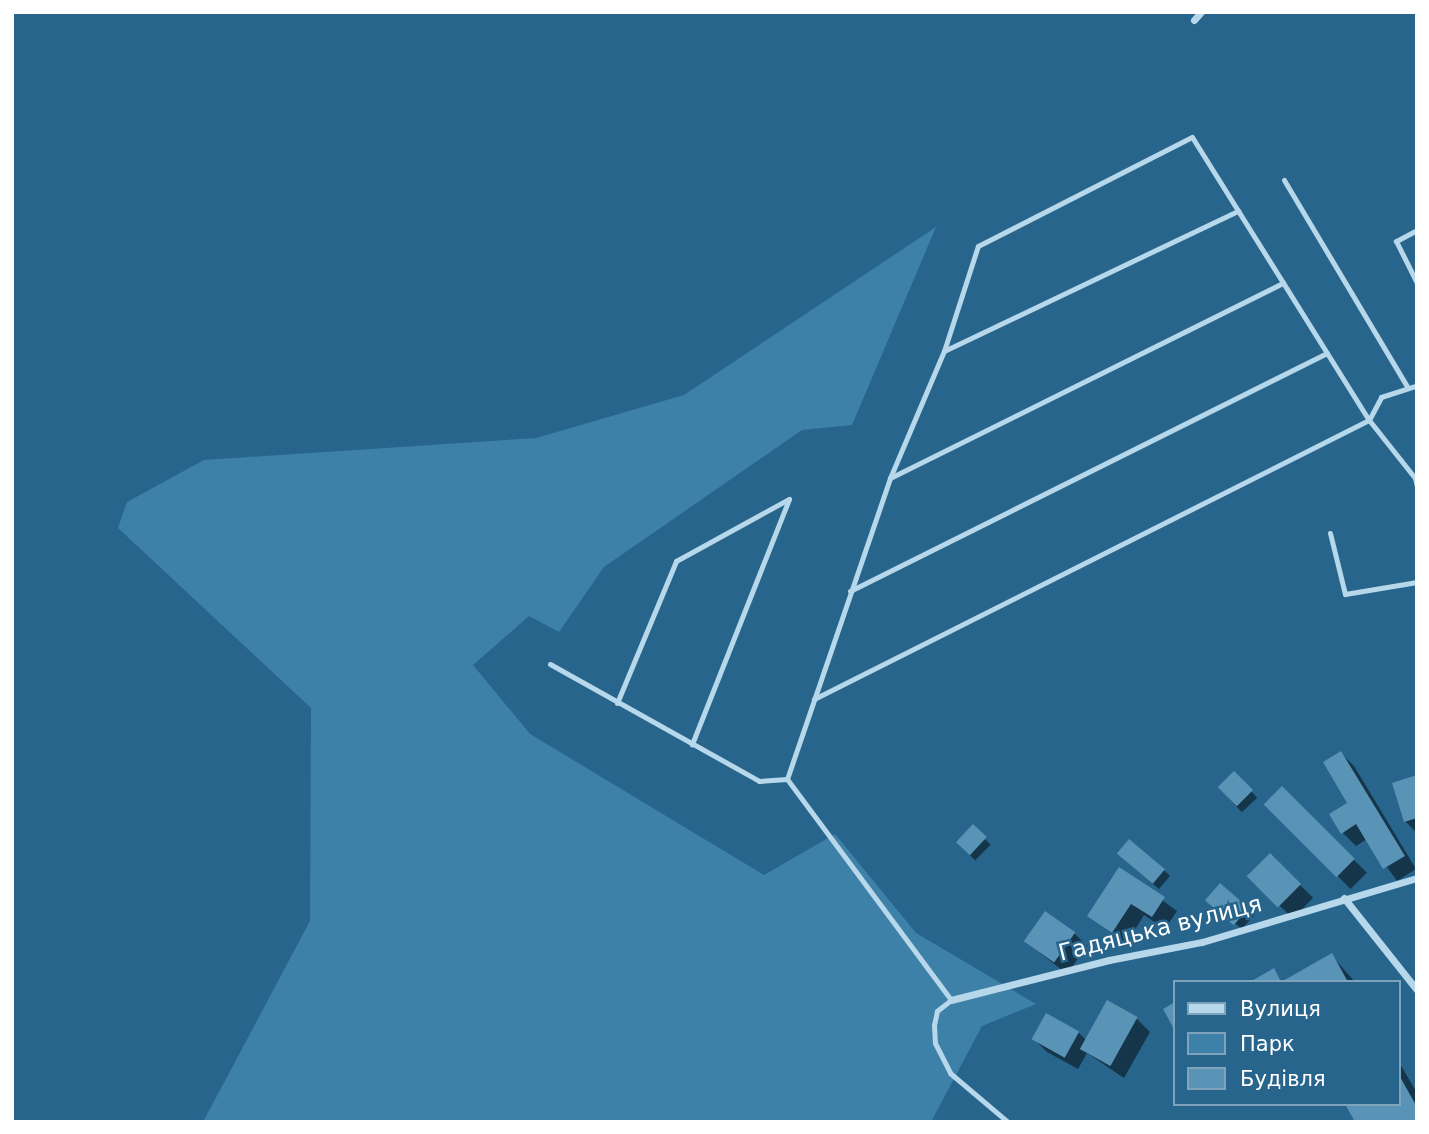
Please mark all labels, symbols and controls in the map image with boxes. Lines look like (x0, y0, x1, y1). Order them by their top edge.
street label: Гадяцька вулиця (1055, 889, 1265, 967)
legend (1174, 980, 1401, 1106)
text: Вулиця (1240, 997, 1321, 1021)
text: Парк (1240, 1032, 1295, 1056)
text: Будівля (1240, 1067, 1326, 1091)

